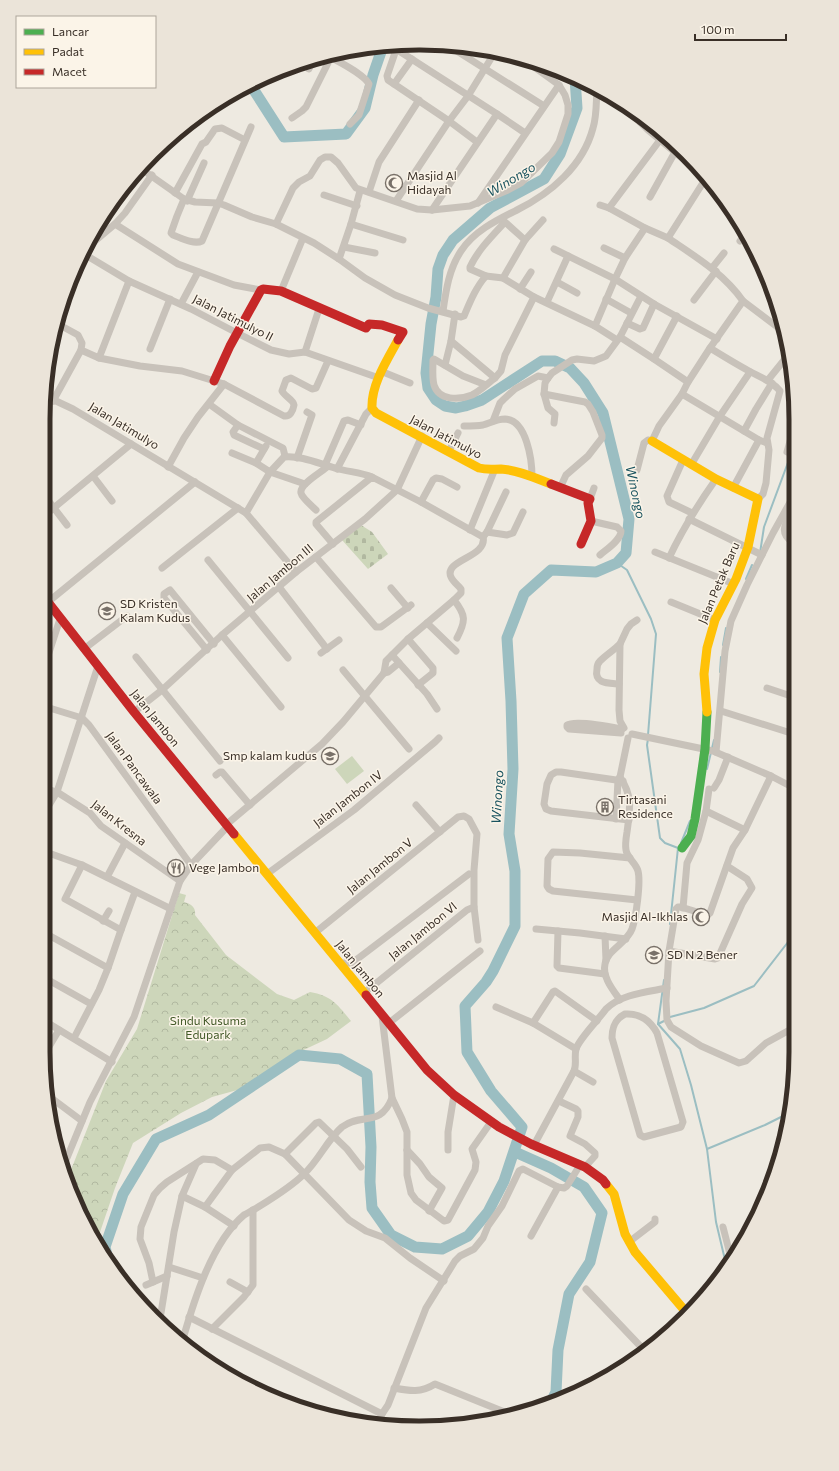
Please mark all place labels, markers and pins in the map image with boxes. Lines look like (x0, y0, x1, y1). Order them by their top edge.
place label: Masjid Al Hidayah (407, 168, 457, 196)
mosque icon: Masjid Al Hidayah (384, 173, 404, 193)
place label: SD Kristen Kalam Kudus (120, 596, 190, 624)
school or university icon: SD Kristen Kalam Kudus (97, 601, 117, 621)
school or university icon: Smp kalam kudus (320, 746, 340, 766)
place label: Smp kalam kudus (223, 748, 317, 762)
place label: Tirtasani Residence (618, 792, 673, 820)
building icon: Tirtasani Residence (595, 797, 615, 817)
restaurant icon: Vege Jambon (166, 858, 186, 878)
place label: Vege Jambon (189, 860, 259, 875)
mosque icon: Masjid Al-Ikhlas (691, 907, 711, 927)
place label: Masjid Al-Ikhlas (602, 909, 688, 923)
school or university icon: SD N 2 Bener (644, 945, 664, 965)
place label: SD N 2 Bener (667, 947, 738, 961)

